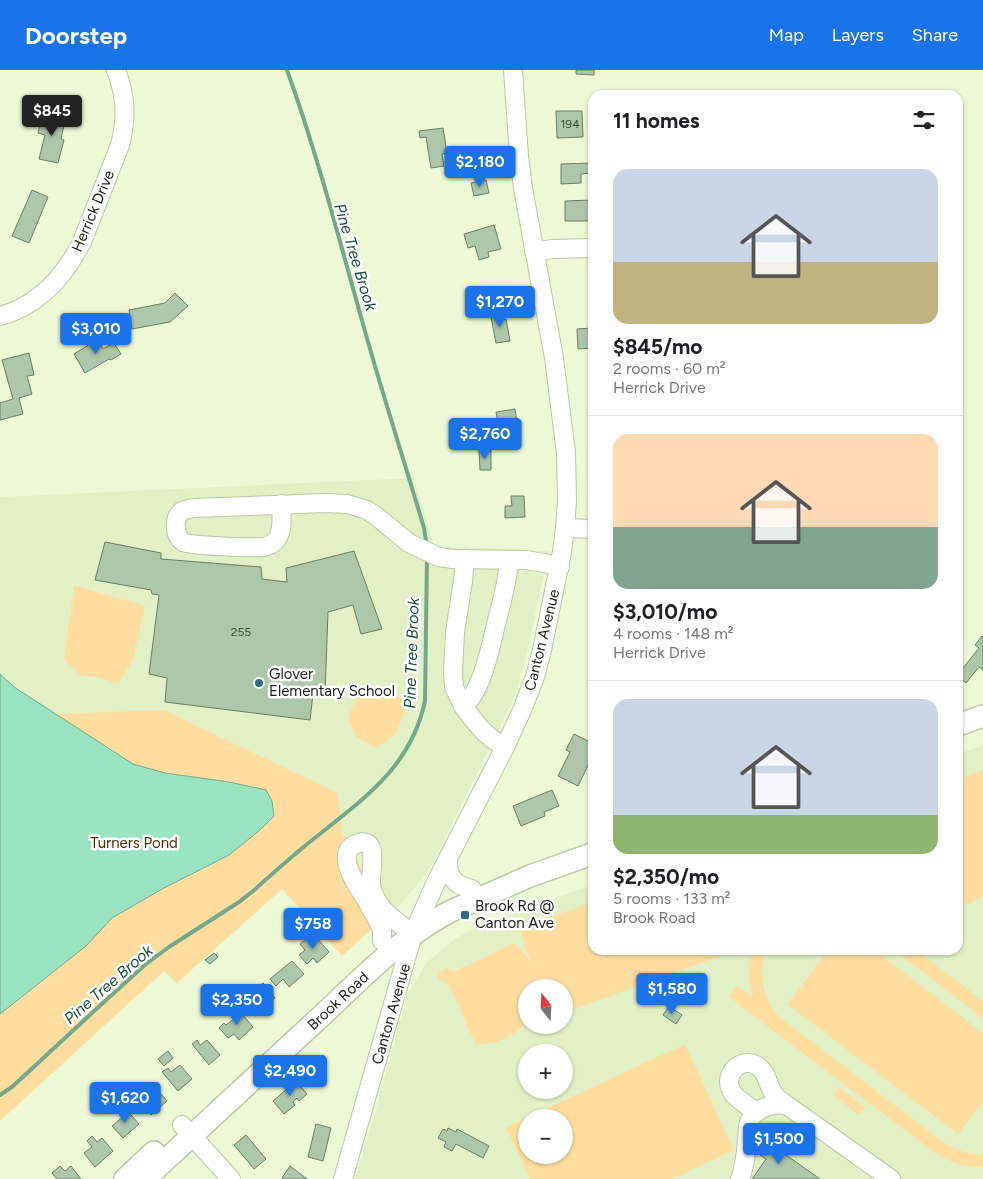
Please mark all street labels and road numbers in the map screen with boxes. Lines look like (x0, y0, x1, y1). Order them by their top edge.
street label: Herrick Drive (68, 168, 118, 254)
street label: Canton Avenue (521, 587, 563, 693)
street label: Canton Avenue (368, 962, 414, 1066)
street label: Brook Road (304, 968, 372, 1034)

